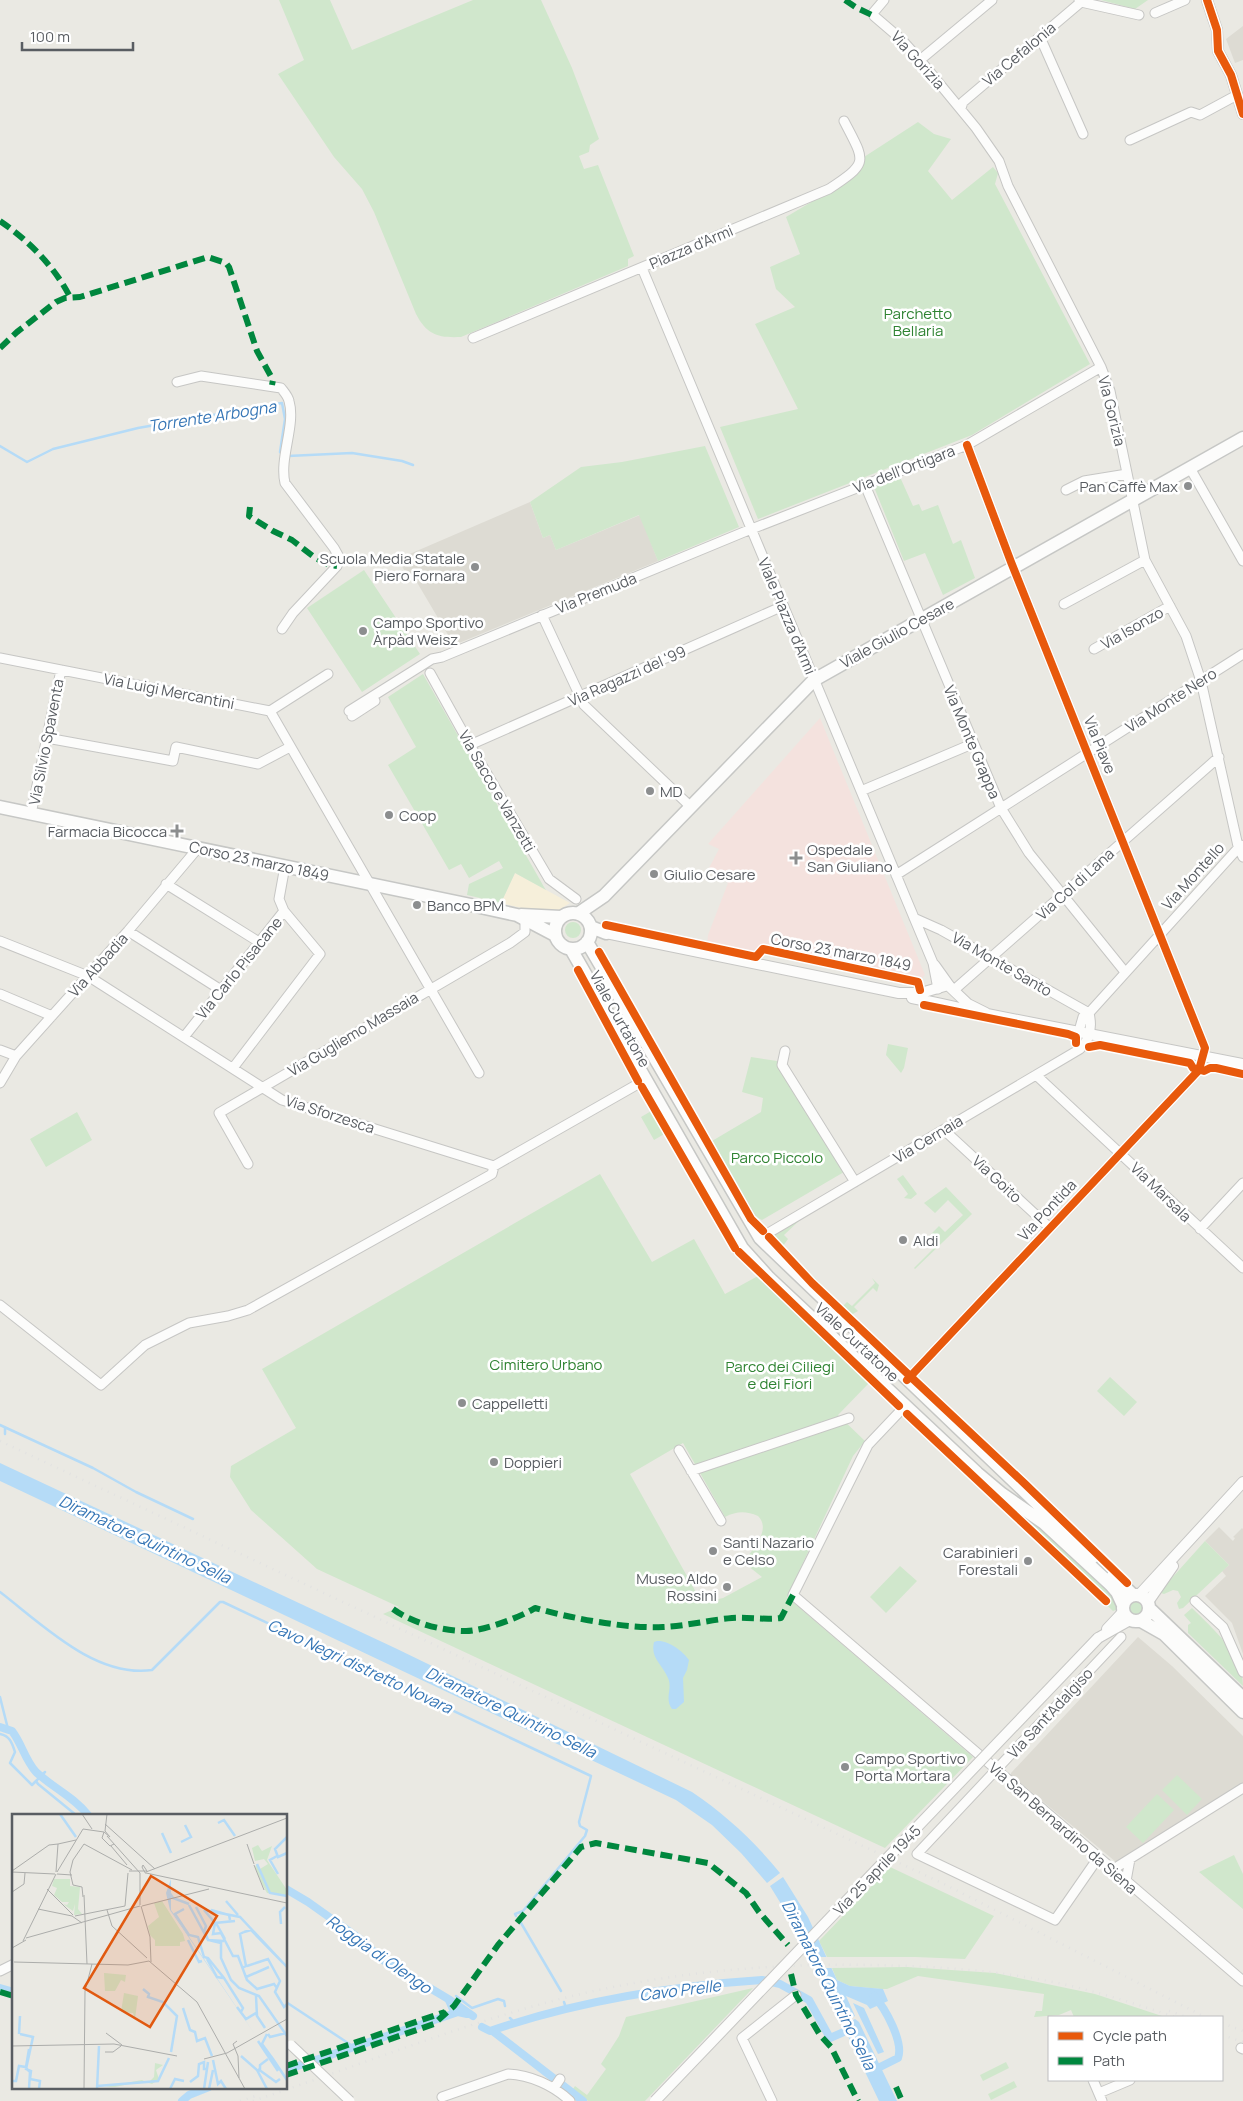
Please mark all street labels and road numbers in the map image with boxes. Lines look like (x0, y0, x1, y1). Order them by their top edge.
street label: Via Cefalonia (978, 17, 1060, 91)
street label: Via Gorizia (886, 26, 950, 94)
street label: Piazza d'Armi (646, 220, 736, 274)
street label: Via Gorizia (1093, 374, 1131, 448)
street label: Via dell'Ortigara (850, 440, 958, 498)
street label: Viale Piazza d'Armi (753, 554, 821, 678)
street label: Via Premuda (553, 567, 639, 619)
street label: Viale Giulio Cesare (836, 593, 958, 673)
street label: Via Isonzo (1097, 602, 1167, 654)
street label: Via Ragazzi del '99 (565, 641, 689, 711)
street label: Via Monte Nero (1121, 663, 1221, 737)
street label: Via Luigi Mercantini (102, 668, 236, 714)
street label: Via Silvio Spaventa (23, 677, 69, 807)
street label: Via Monte Grappa (939, 682, 1005, 802)
street label: Via Piave (1079, 713, 1121, 777)
street label: Via Sacco e Vanzetti (454, 726, 540, 856)
street label: Corso 23 marzo 1849 (187, 836, 331, 886)
street label: Via Montello (1157, 838, 1229, 914)
street label: Via Col di Lana (1031, 843, 1119, 925)
street label: Via Carlo Pisacane (191, 912, 287, 1024)
street label: Via Monte Santo (948, 927, 1056, 1001)
street label: Via Abbadia (63, 928, 133, 1002)
street label: Corso 23 marzo 1849 (769, 928, 913, 976)
street label: Viale Curtatone (585, 967, 655, 1071)
street label: Via Gugliemo Massaia (284, 987, 422, 1081)
street label: Via Sforzesca (283, 1090, 377, 1138)
street label: Via Cernaia (889, 1110, 967, 1168)
street label: Via Goito (967, 1150, 1027, 1208)
street label: Via Marsala (1126, 1157, 1196, 1227)
street label: Via Pontida (1013, 1175, 1081, 1245)
street label: Viale Curtatone (811, 1298, 904, 1386)
street label: Via Sant'Adalgiso (1002, 1663, 1098, 1763)
street label: Via San Bernardino da Siena (984, 1757, 1142, 1899)
street label: Via 25 aprile 1945 (829, 1820, 925, 1920)

